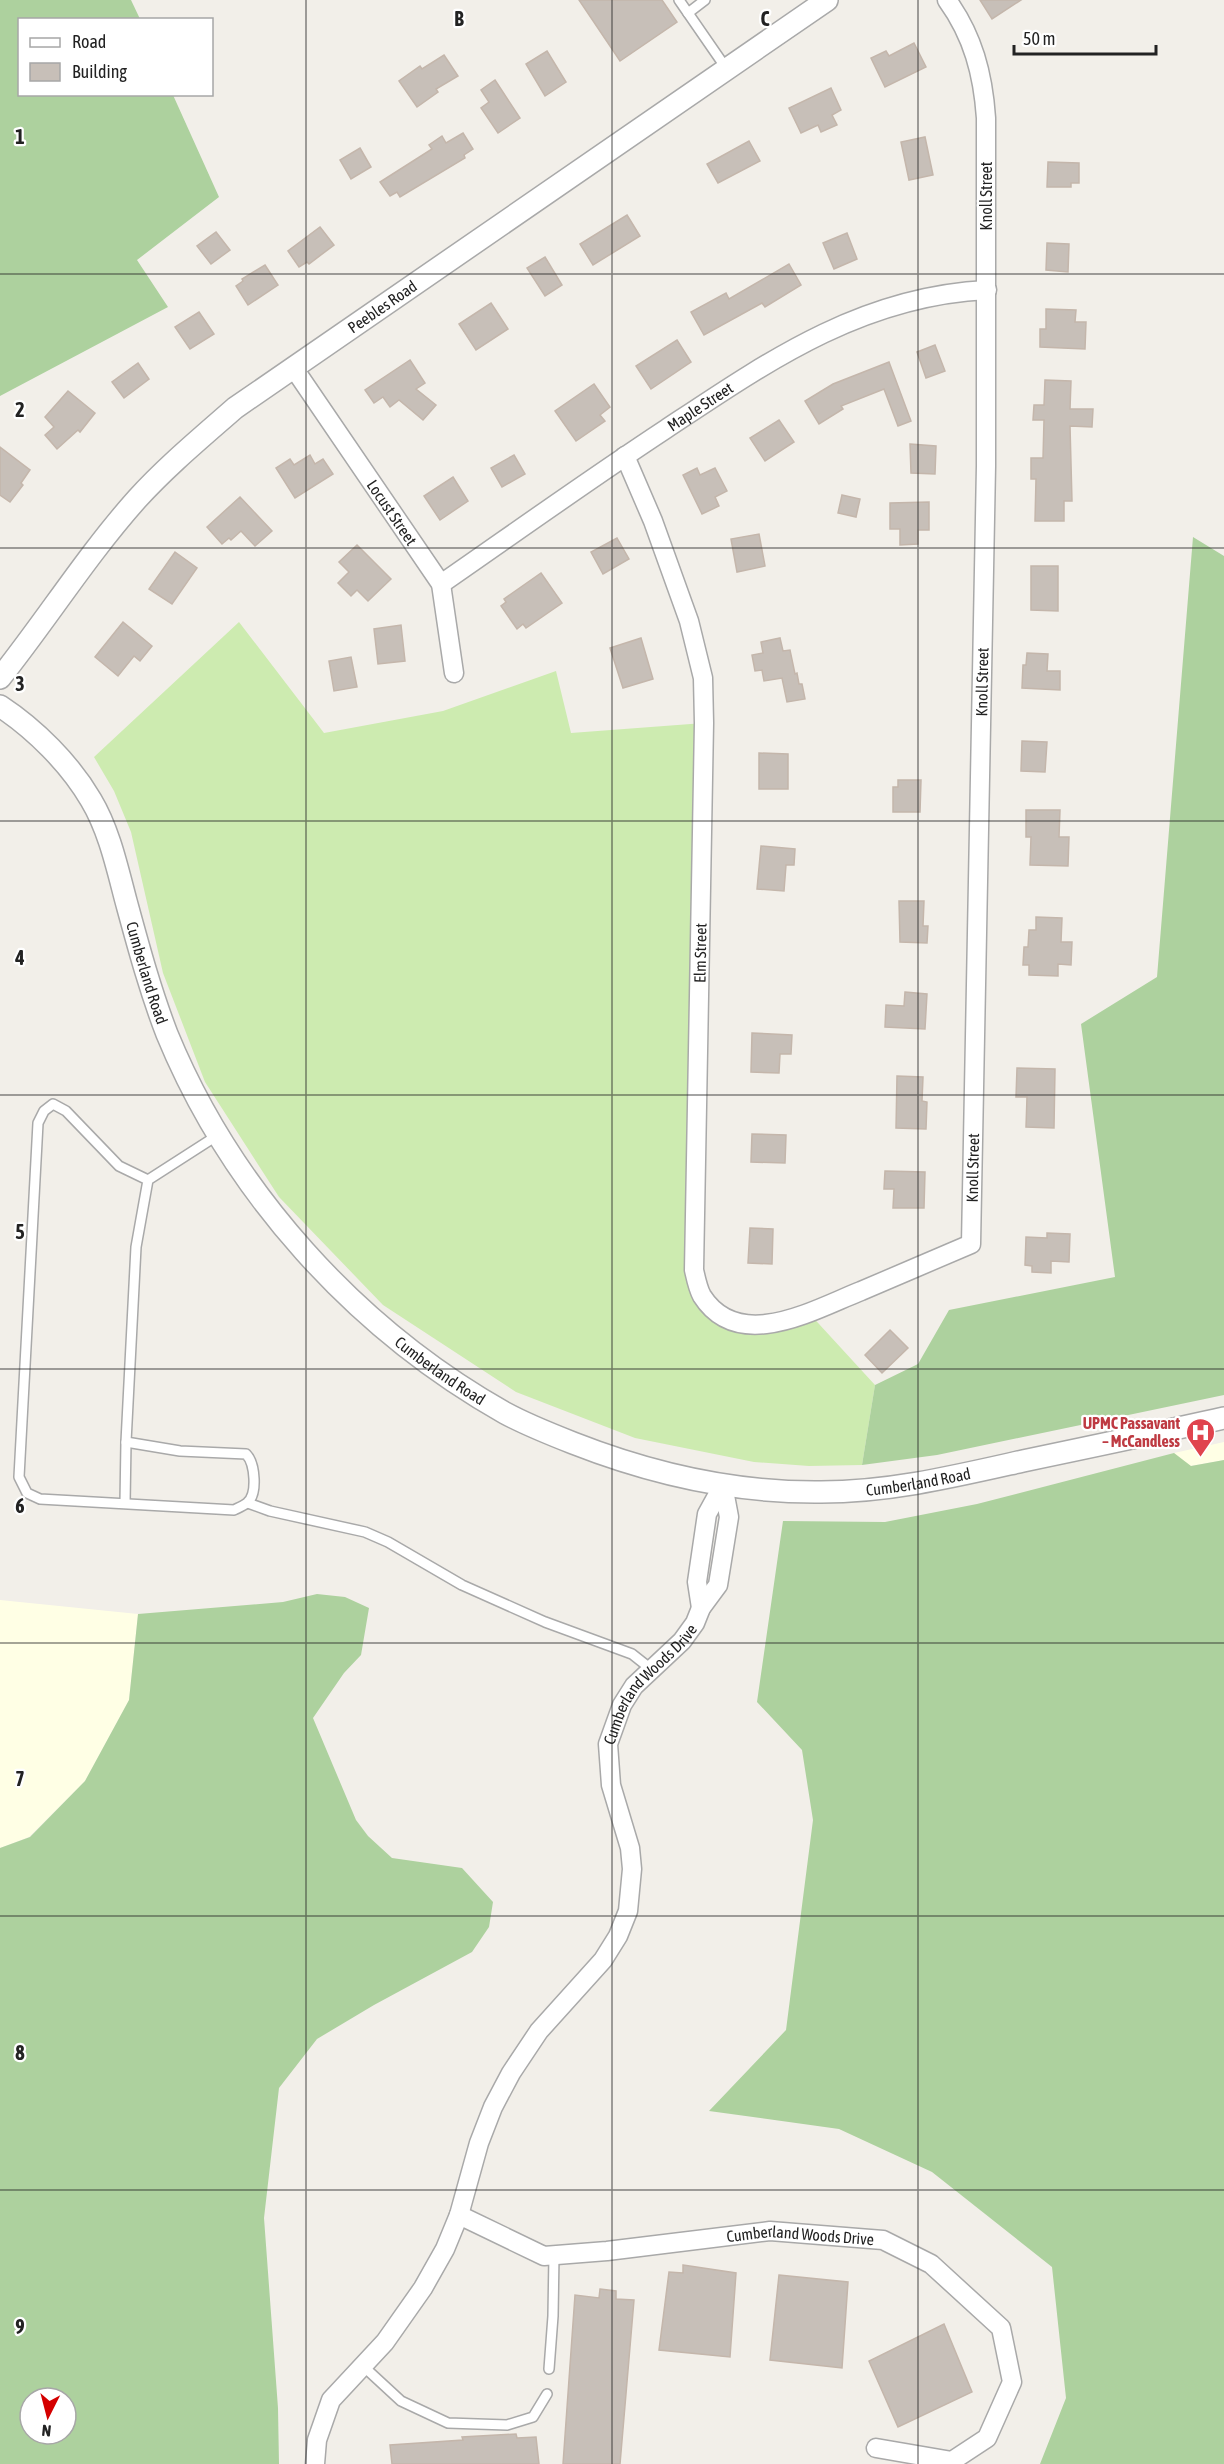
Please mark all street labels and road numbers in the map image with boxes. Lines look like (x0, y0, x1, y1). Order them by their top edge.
street label: Knoll Street (977, 161, 995, 230)
street label: Peebles Road (344, 277, 420, 337)
street label: Maple Street (664, 378, 736, 435)
street label: Locust Street (364, 476, 421, 549)
street label: Knoll Street (972, 647, 992, 717)
street label: Cumberland Road (123, 920, 171, 1026)
street label: Elm Street (690, 923, 710, 983)
street label: Knoll Street (963, 1133, 982, 1202)
street label: Cumberland Road (392, 1333, 489, 1408)
street label: Cumberland Road (865, 1464, 972, 1499)
street label: Cumberland Woods Drive (600, 1621, 700, 1747)
street label: Cumberland Woods Drive (725, 2222, 875, 2248)

